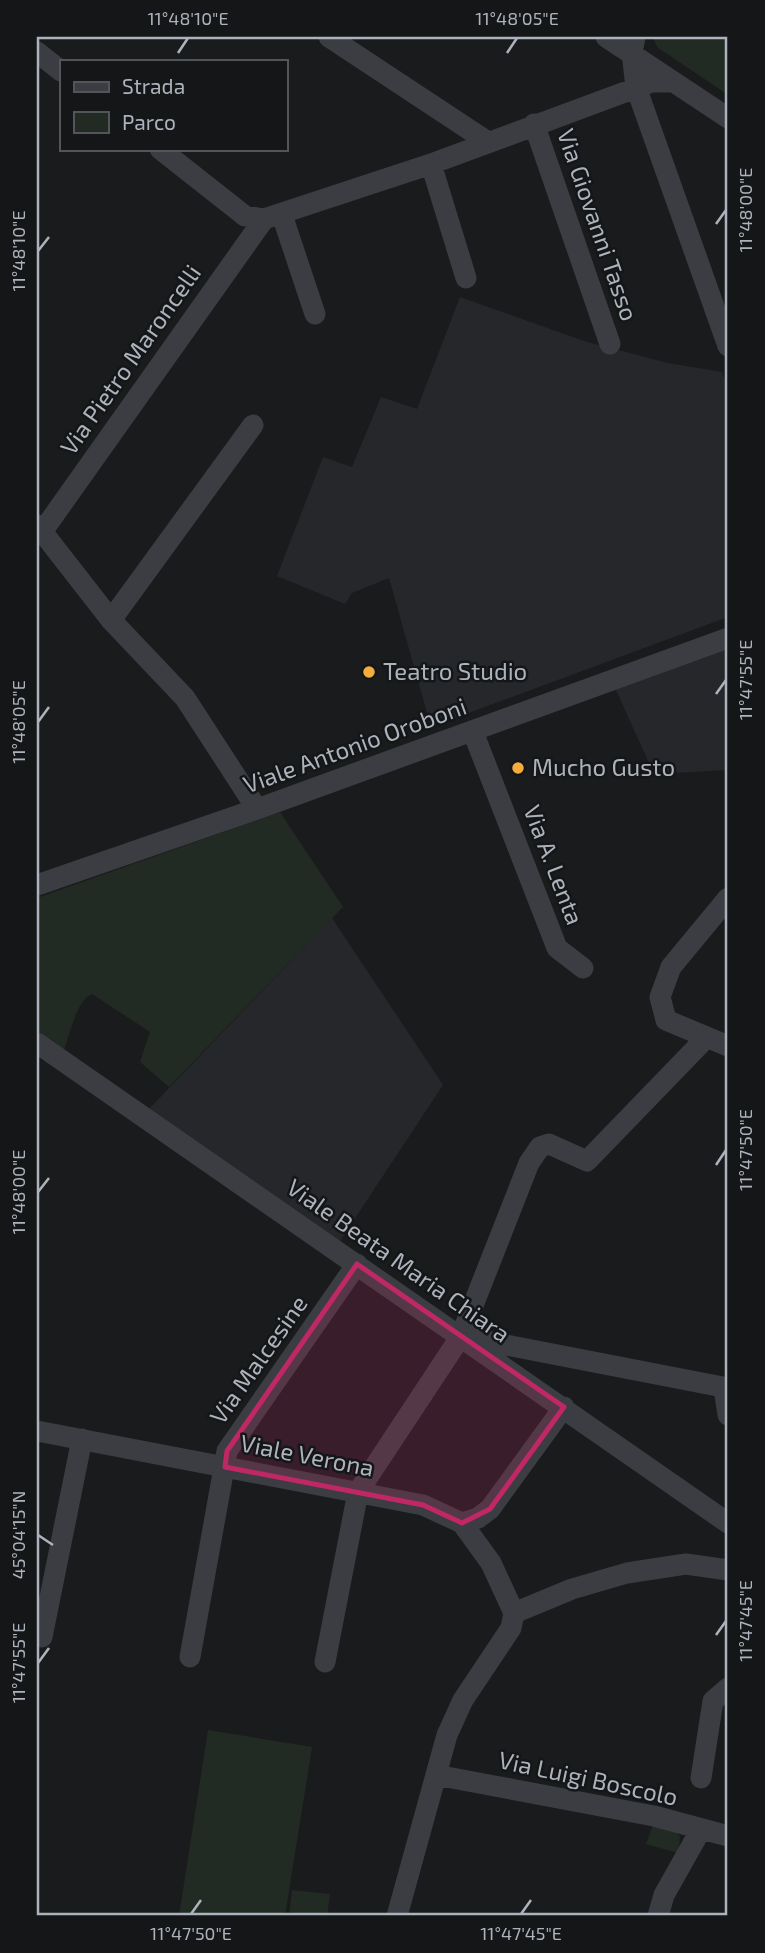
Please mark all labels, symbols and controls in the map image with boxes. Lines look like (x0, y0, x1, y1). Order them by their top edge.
text: 11°48'10"E (147, 7, 229, 29)
text: 11°48'05"E (475, 7, 559, 29)
legend (60, 60, 287, 150)
text: Strada (122, 73, 185, 98)
text: Parco (122, 109, 176, 134)
street label: Via Giovanni Tasso (552, 125, 645, 324)
text: 11°48'00"E (734, 168, 756, 252)
text: 11°48'10"E (7, 210, 29, 292)
street label: Via Pietro Maroncelli (53, 259, 206, 460)
text: 11°47'55"E (734, 640, 756, 720)
place label: Teatro Studio (383, 656, 527, 685)
marker: Teatro Studio (361, 664, 377, 680)
text: 11°48'05"E (7, 680, 29, 764)
street label: Viale Antonio Oroboni (239, 691, 470, 798)
place label: Mucho Gusto (532, 752, 675, 781)
marker: Mucho Gusto (510, 760, 526, 776)
street label: Via A. Lenta (518, 801, 590, 928)
text: 11°47'50"E (734, 1109, 756, 1191)
text: 11°48'00"E (7, 1150, 29, 1234)
street label: Viale Beata Maria Chiara (282, 1172, 516, 1348)
street label: Via Malcesine (203, 1289, 313, 1429)
street label: Viale Verona (238, 1427, 376, 1482)
text: 45°04'15"N (7, 1491, 29, 1579)
text: 11°47'45"E (734, 1580, 756, 1662)
text: 11°47'55"E (7, 1623, 29, 1703)
street label: Via Luigi Boscolo (496, 1744, 681, 1811)
text: 11°47'50"E (150, 1922, 232, 1944)
text: 11°47'45"E (480, 1922, 562, 1944)

